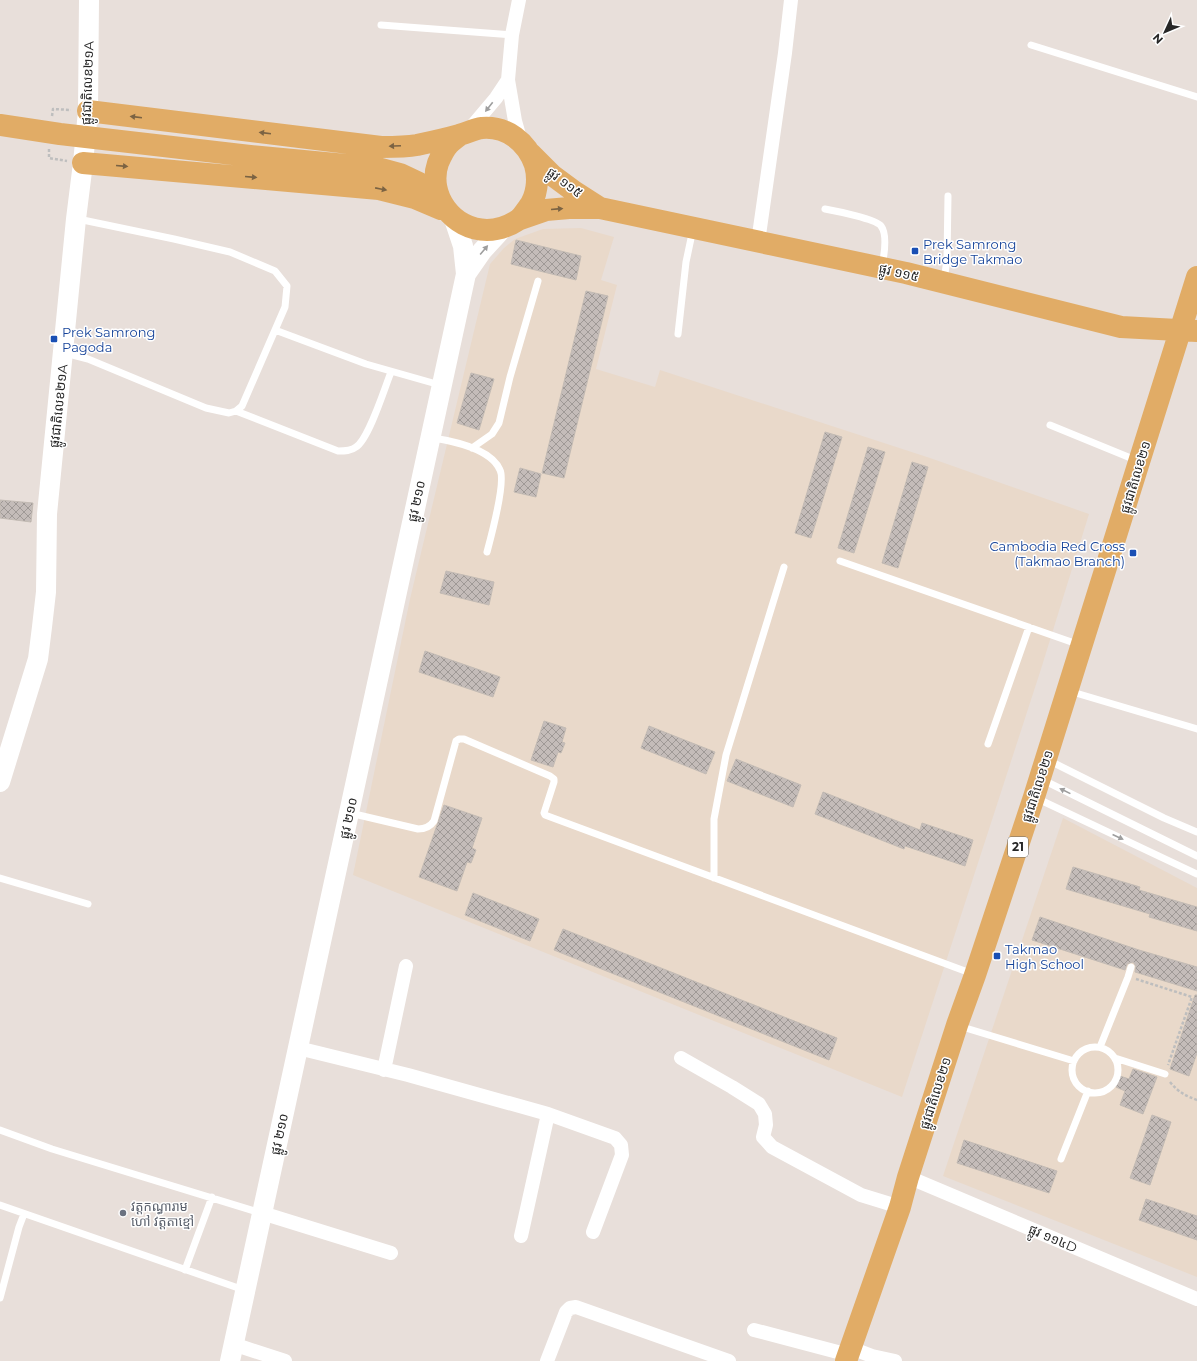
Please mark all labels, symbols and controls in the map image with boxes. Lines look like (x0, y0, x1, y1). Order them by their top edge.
north arrow (1145, 12, 1185, 52)
text: N (1150, 31, 1166, 47)
street label: ផ្លូវជាតិលេខ២១A (78, 40, 100, 125)
one-way arrow (485, 101, 494, 112)
one-way arrow (130, 114, 143, 120)
one-way arrow (259, 130, 272, 136)
one-way arrow (389, 143, 401, 150)
one-way arrow (116, 163, 128, 170)
street label: ផ្លូវ ១១៥ (542, 163, 586, 204)
one-way arrow (245, 174, 257, 181)
one-way arrow (375, 187, 387, 193)
one-way arrow (551, 205, 563, 212)
place label: Prek Samrong Bridge Takmao (923, 236, 1022, 267)
one-way arrow (479, 244, 488, 255)
marker: Prek Samrong Bridge Takmao (910, 246, 920, 256)
street label: ផ្លូវ ១១៥ (877, 260, 921, 288)
place label: Prek Samrong Pagoda (62, 324, 155, 355)
marker: Prek Samrong Pagoda (49, 334, 59, 344)
street label: ផ្លូវជាតិលេខ២១A (46, 363, 74, 449)
street label: ផ្លូវជាតិលេខ២១ (1116, 439, 1157, 516)
street label: ផ្លូវ ២១០ (404, 479, 432, 524)
place label: Cambodia Red Cross (Takmao Branch) (989, 538, 1125, 569)
marker: Cambodia Red Cross (Takmao Branch) (1128, 548, 1138, 558)
street label: ផ្លូវជាតិលេខ២១ (1018, 748, 1060, 825)
one-way arrow (1059, 788, 1071, 794)
street label: ផ្លូវ ២១០ (336, 796, 364, 841)
one-way arrow (1112, 834, 1124, 840)
road number: 21 (1008, 837, 1028, 857)
place label: Takmao High School (1005, 941, 1084, 972)
marker: Takmao High School (992, 951, 1002, 961)
street label: ផ្លូវជាតិលេខ២១ (916, 1055, 958, 1132)
street label: ផ្លូវ ២១០ (267, 1112, 295, 1157)
place label: វត្តកណ្ធារាម ហៅ វត្តតាខ្មៅ (131, 1198, 194, 1230)
marker: វត្តកណ្ធារាម ហៅ វត្តតាខ្មៅ (118, 1208, 128, 1218)
street label: ផ្លូវ ១១៤D (1025, 1221, 1080, 1259)

